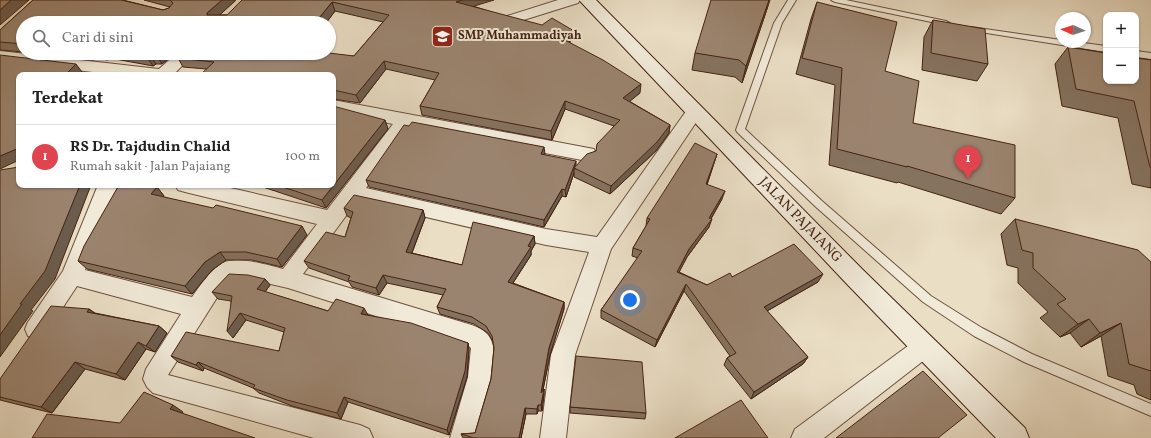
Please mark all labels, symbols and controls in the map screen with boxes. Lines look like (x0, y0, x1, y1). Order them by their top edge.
north arrow (1055, 12, 1091, 48)
map controls (1103, 12, 1139, 84)
button: + (1103, 12, 1139, 48)
search box (16, 16, 336, 60)
school or university icon: SMP Muhammadiyah (429, 23, 455, 49)
icon: search (30, 27, 52, 49)
text: Cari di sini (62, 28, 133, 49)
place label: SMP Muhammadiyah (458, 28, 582, 44)
button: − (1103, 48, 1139, 84)
text: Terdekat (32, 87, 103, 110)
text: RS Dr. Tajdudin Chalid (70, 137, 230, 158)
pin: 1 (955, 146, 981, 179)
text: 1 (42, 148, 48, 166)
text: 100 m (285, 148, 320, 166)
text: Rumah sakit · Jalan Pajaiang (70, 158, 230, 176)
street label: JALAN PAJAIANG (754, 173, 846, 267)
your location (620, 290, 640, 310)

